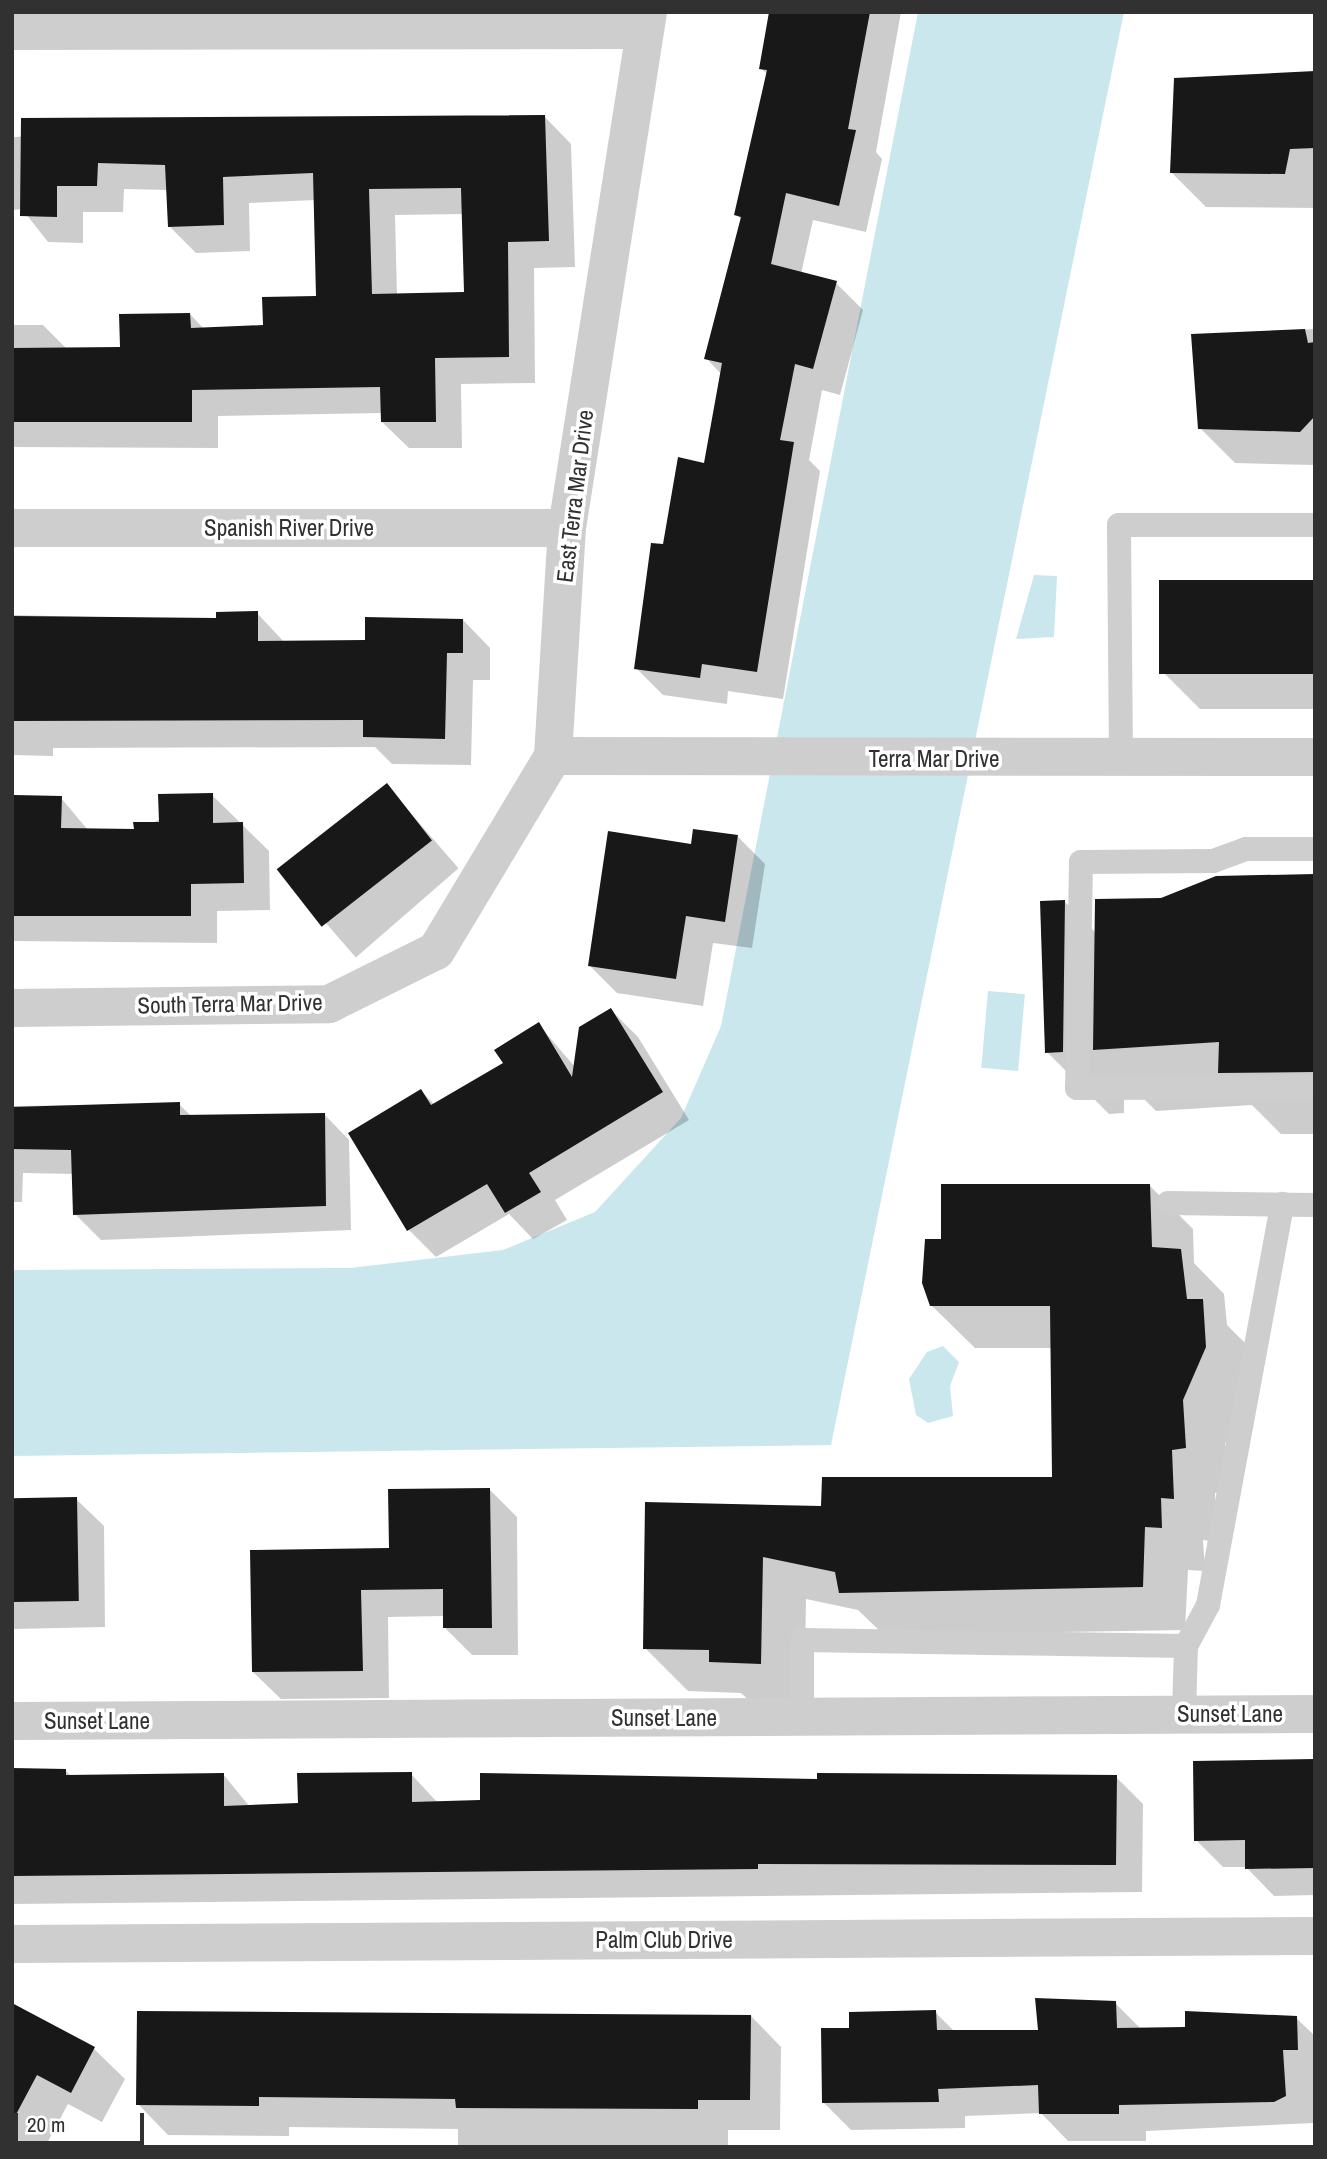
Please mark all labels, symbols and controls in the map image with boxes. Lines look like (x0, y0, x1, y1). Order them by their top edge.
street label: East Terra Mar Drive (551, 408, 599, 584)
street label: Spanish River Drive (204, 514, 374, 542)
street label: Terra Mar Drive (869, 745, 999, 773)
street label: South Terra Mar Drive (137, 989, 323, 1019)
street label: Sunset Lane (1177, 1700, 1283, 1728)
street label: Sunset Lane (611, 1704, 717, 1732)
street label: Sunset Lane (44, 1707, 150, 1735)
street label: Palm Club Drive (595, 1926, 733, 1954)
scale bar (18, 2100, 147, 2144)
text: 20 m (27, 2110, 65, 2139)

